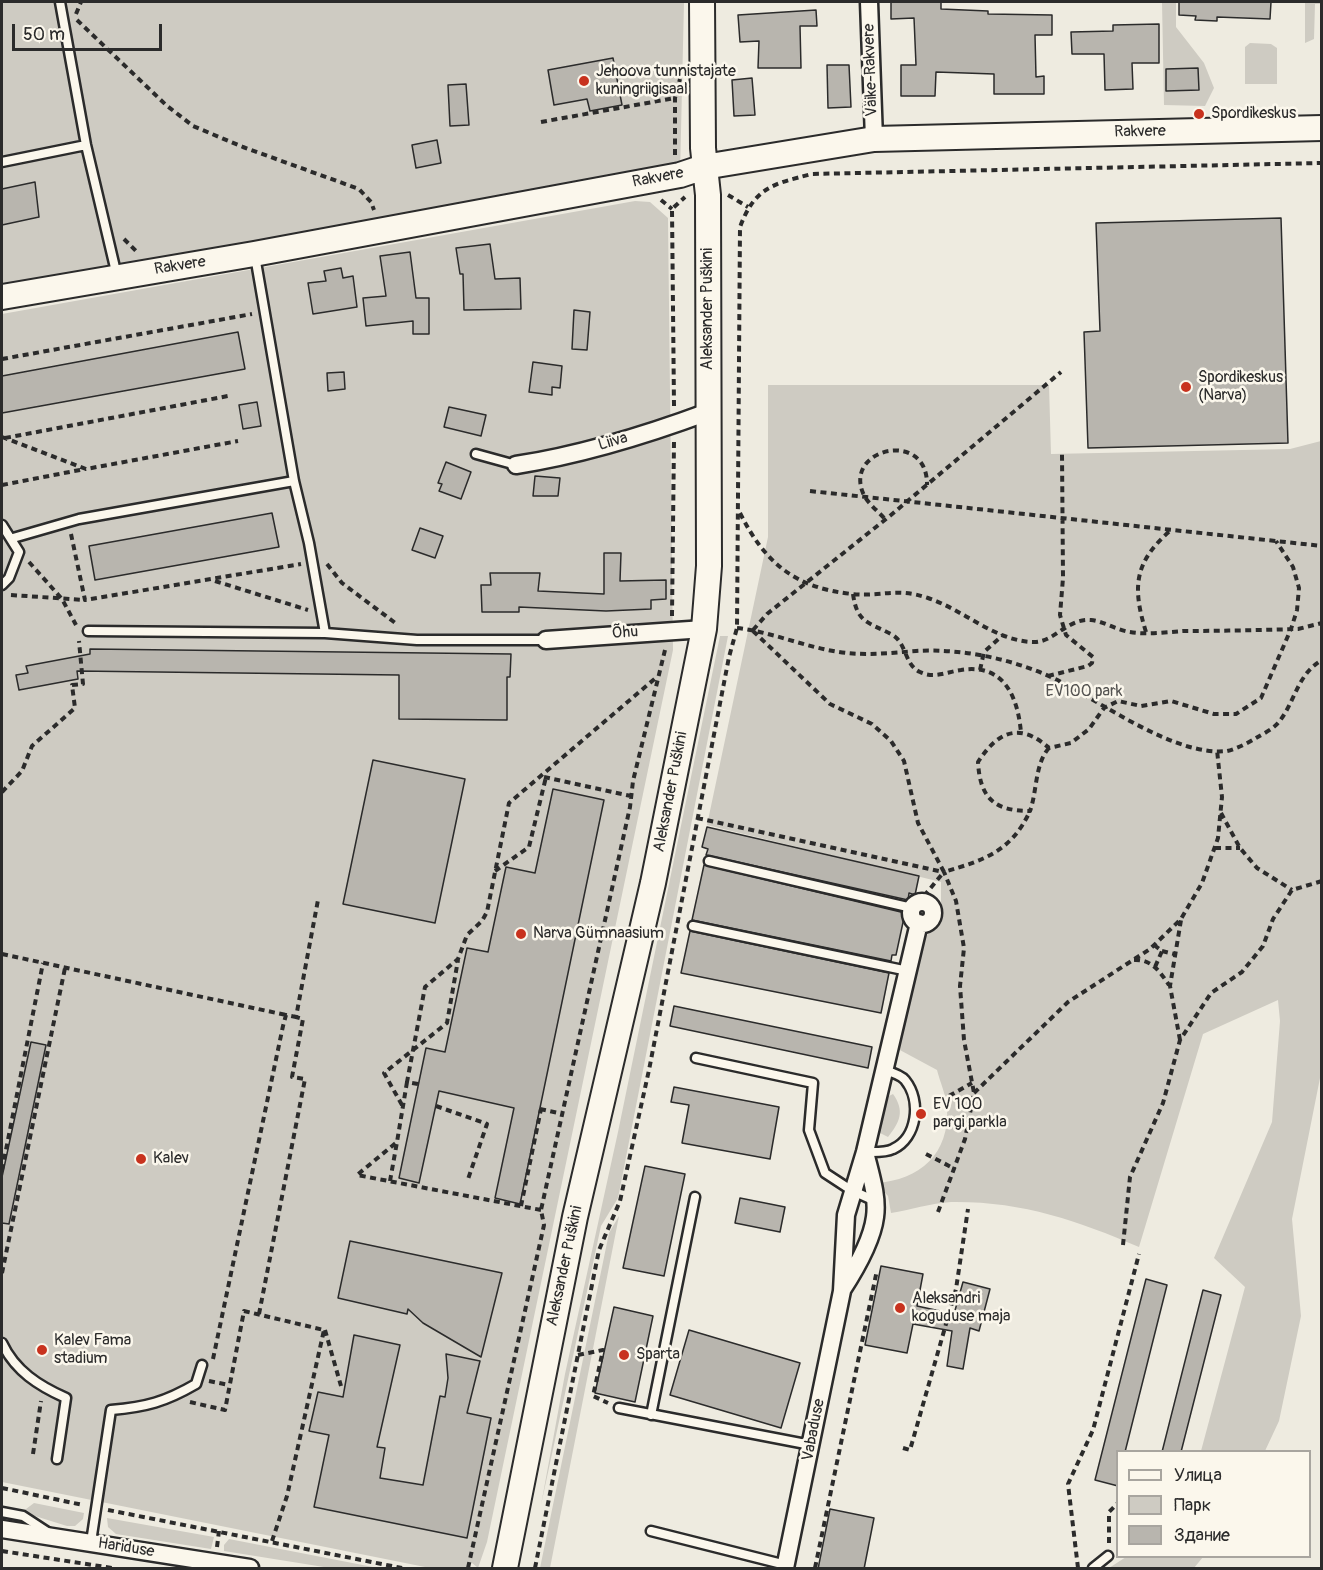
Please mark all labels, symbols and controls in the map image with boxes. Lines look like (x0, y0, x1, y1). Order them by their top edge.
scale bar (15, 12, 165, 50)
text: 50 m (23, 23, 65, 46)
street label: Väike-Rakvere (860, 23, 882, 117)
place label: Jehoova tunnistajate kuningriigisaal (596, 62, 736, 100)
marker: Jehoova tunnistajate kuningriigisaal (577, 74, 591, 88)
place label: Spordikeskus (1211, 104, 1296, 124)
marker: Spordikeskus (1192, 107, 1206, 121)
street label: Rakvere (1114, 122, 1166, 142)
street label: Rakvere (631, 164, 685, 192)
street label: Aleksander Puškini (698, 248, 718, 370)
street label: Rakvere (153, 252, 207, 280)
place label: Spordikeskus (Narva) (1198, 368, 1283, 406)
marker: Spordikeskus (Narva) (1179, 380, 1193, 394)
street label: Liiva (596, 429, 630, 455)
street label: Õhu (611, 623, 639, 643)
park label: EV100 park (1046, 682, 1122, 702)
street label: Aleksander Puškini (650, 730, 692, 854)
place label: Narva Gümnaasium (533, 924, 664, 944)
marker: Narva Gümnaasium (514, 927, 528, 941)
place label: EV 100 pargi parkla (933, 1095, 1007, 1133)
marker: EV 100 pargi parkla (914, 1107, 928, 1121)
place label: Kalev (153, 1149, 189, 1169)
marker: Kalev (134, 1152, 148, 1166)
street label: Aleksander Puškini (543, 1204, 587, 1328)
place label: Aleksandri koguduse maja (912, 1289, 1011, 1327)
marker: Aleksandri koguduse maja (893, 1301, 907, 1315)
place label: Kalev Fama stadium (54, 1331, 131, 1369)
marker: Kalev Fama stadium (35, 1343, 49, 1357)
place label: Sparta (636, 1345, 680, 1365)
marker: Sparta (617, 1348, 631, 1362)
street label: Vabaduse (799, 1397, 829, 1463)
legend (1116, 1450, 1311, 1558)
text: Улица (1174, 1464, 1222, 1487)
text: Парк (1174, 1494, 1211, 1517)
text: Здание (1174, 1524, 1230, 1547)
street label: Hariduse (96, 1534, 156, 1562)

